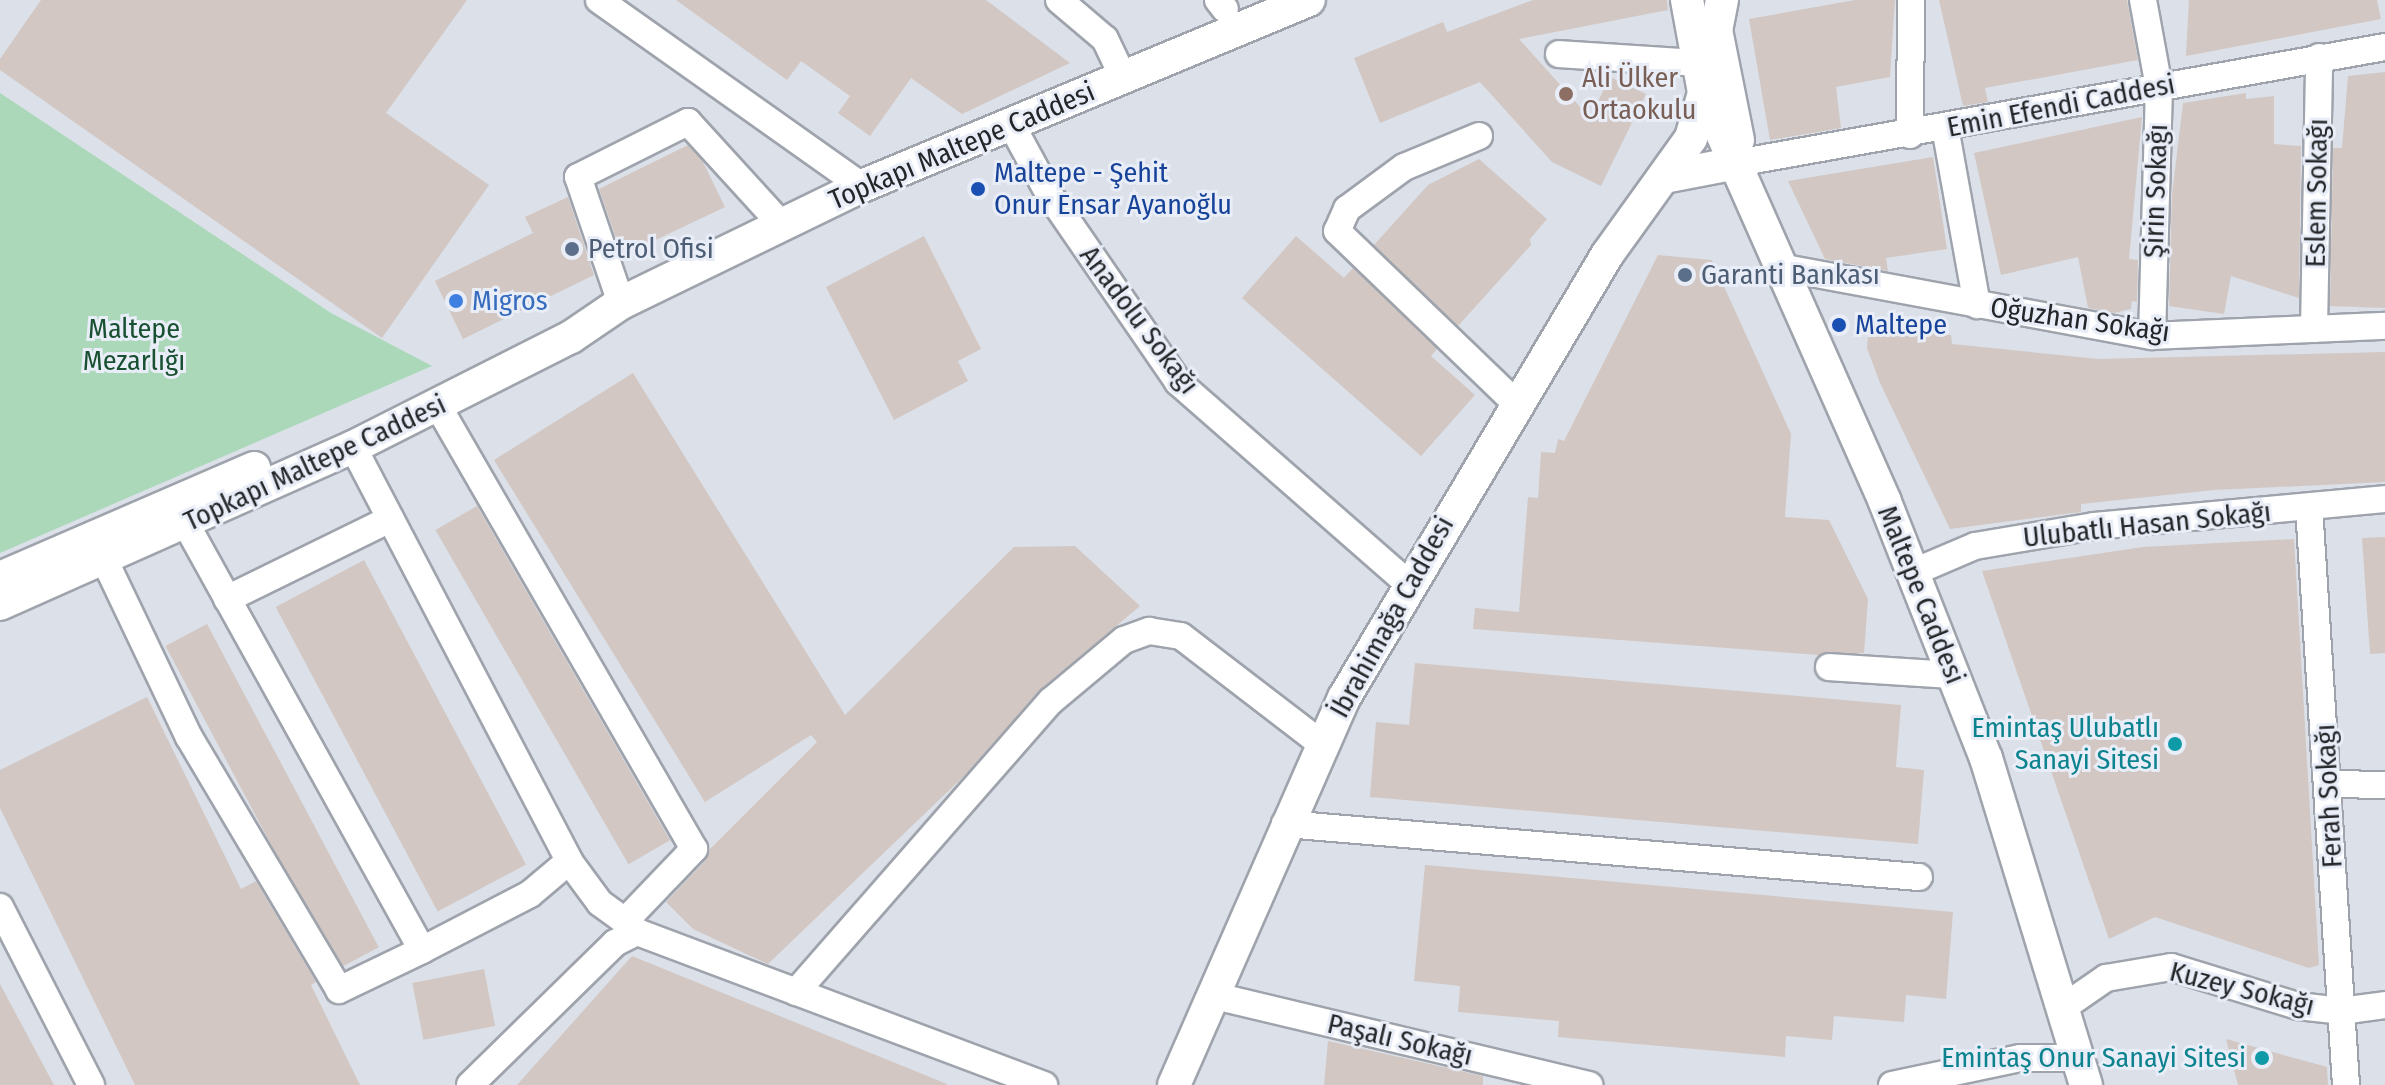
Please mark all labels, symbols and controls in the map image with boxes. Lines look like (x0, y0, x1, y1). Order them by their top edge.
place label: Ali Ülker Ortaokulu (1582, 61, 1696, 127)
street label: Emin Efendi Caddesi (1944, 67, 2178, 145)
street label: Topkapı Maltepe Caddesi (824, 75, 1100, 217)
marker: Ali Ülker Ortaokulu (1557, 85, 1575, 103)
street label: Eslem Sokağı (2299, 118, 2335, 268)
street label: Şirin Sokağı (2137, 123, 2175, 259)
place label: Maltepe - Şehit Onur Ensar Ayanoğlu (994, 156, 1232, 222)
marker: Maltepe - Şehit Onur Ensar Ayanoğlu (969, 180, 987, 198)
place label: Petrol Ofisi (588, 232, 714, 266)
street label: Anadolu Sokağı (1072, 239, 1206, 401)
marker: Petrol Ofisi (563, 240, 581, 258)
place label: Garanti Bankası (1701, 258, 1880, 292)
marker: Garanti Bankası (1676, 266, 1694, 284)
place label: Migros (472, 284, 548, 318)
street label: Oğuzhan Sokağı (1988, 291, 2172, 349)
marker: Migros (447, 292, 465, 310)
place label: Maltepe (1855, 308, 1947, 342)
park label: Maltepe Mezarlığı (83, 312, 185, 378)
marker: Maltepe (1830, 316, 1848, 334)
street label: Topkapı Maltepe Caddesi (179, 388, 451, 538)
street label: Ulubatlı Hasan Sokağı (2021, 495, 2273, 555)
street label: Maltepe Caddesi (1870, 501, 1972, 689)
street label: İbrahimağa Caddesi (1323, 510, 1461, 724)
place label: Emintaş Ulubatlı Sanayi Sitesi (1972, 711, 2159, 777)
street label: Ferah Sokağı (2308, 723, 2350, 869)
marker: Emintaş Ulubatlı Sanayi Sitesi (2166, 735, 2184, 753)
street label: Kuzey Sokağı (2166, 955, 2318, 1023)
street label: Paşalı Sokağı (1324, 1007, 1476, 1073)
place label: Emintaş Onur Sanayi Sitesi (1941, 1041, 2246, 1075)
marker: Emintaş Onur Sanayi Sitesi (2253, 1049, 2271, 1067)

